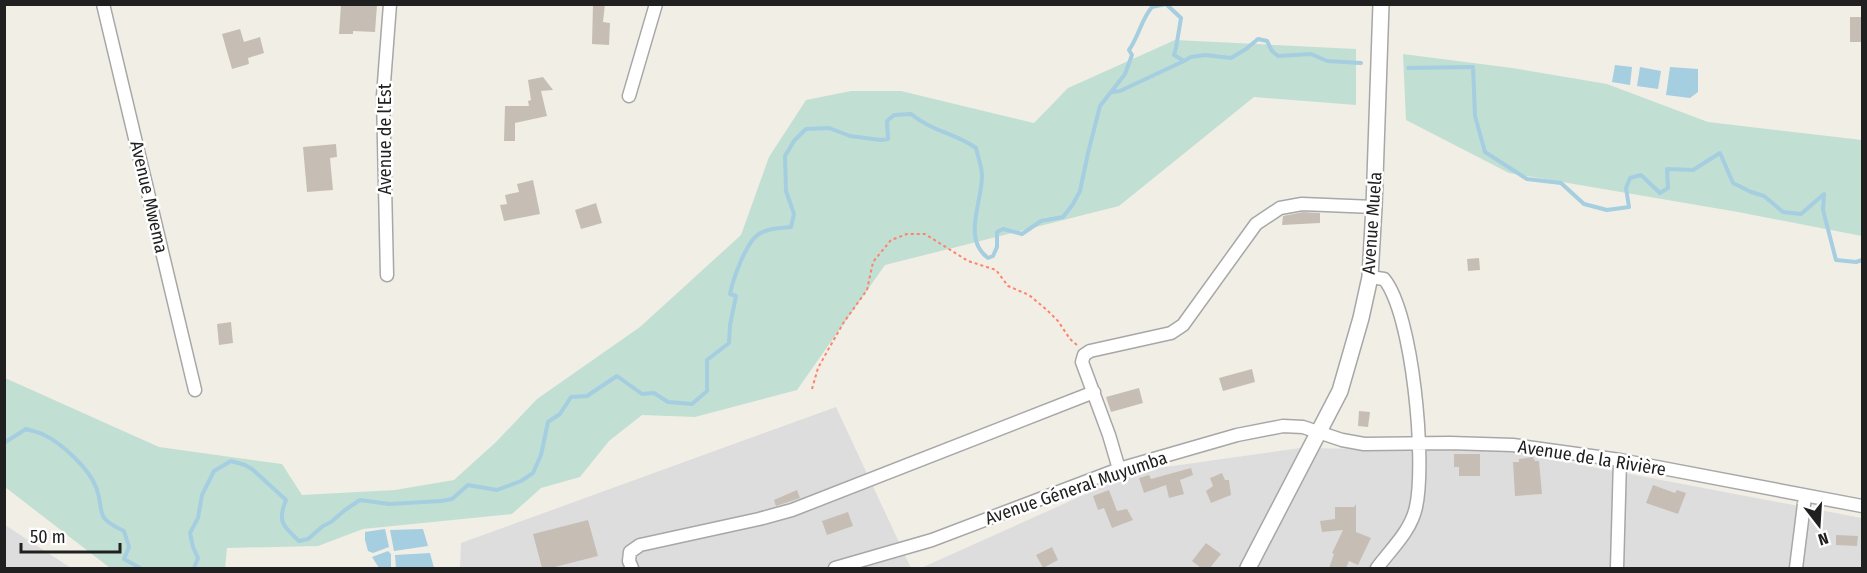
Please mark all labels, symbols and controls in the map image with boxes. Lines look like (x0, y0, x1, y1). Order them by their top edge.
street label: Avenue de l'Est (374, 83, 396, 195)
street label: Avenue Mwema (125, 139, 173, 255)
street label: Avenue Muela (1357, 171, 1387, 275)
street label: Avenue de la Rivière (1517, 435, 1668, 481)
street label: Avenue Géneral Muyumba (982, 446, 1170, 529)
north arrow (1789, 495, 1849, 555)
scale bar (21, 516, 120, 554)
text: 50 m (30, 526, 66, 548)
text: N (1816, 528, 1831, 549)

